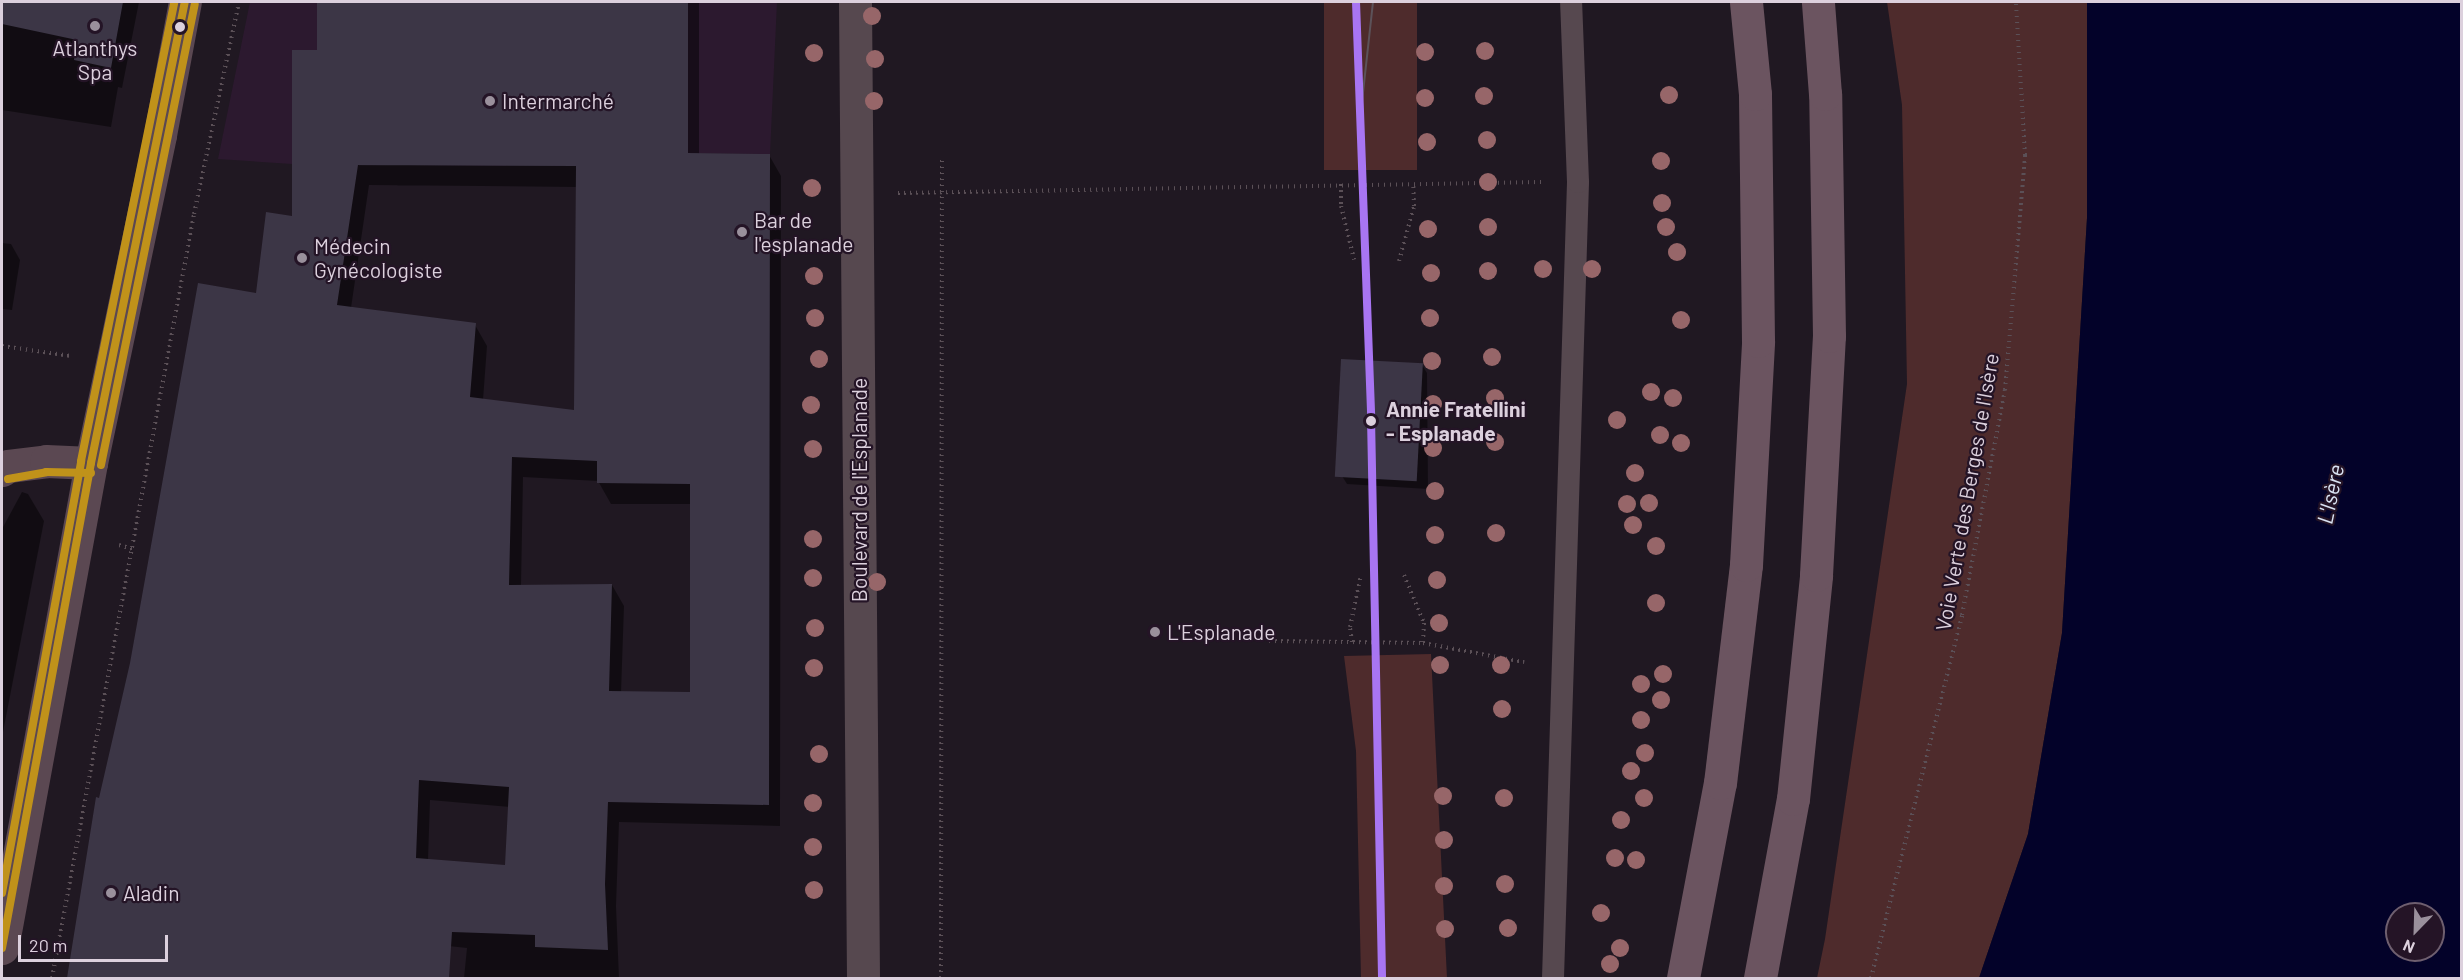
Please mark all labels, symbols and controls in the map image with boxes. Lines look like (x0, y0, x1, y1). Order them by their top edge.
marker: Atlanthys Spa (88, 19, 102, 33)
unlabelled marker (174, 21, 186, 33)
place label: Atlanthys Spa (53, 35, 137, 85)
place label: Intermarché (502, 88, 614, 114)
marker: Intermarché (483, 94, 497, 108)
place label: Bar de l'esplanade (754, 207, 854, 257)
marker: Bar de l'esplanade (735, 225, 749, 239)
place label: Médecin Gynécologiste (314, 233, 443, 283)
marker: Médecin Gynécologiste (295, 251, 309, 265)
street label: Voie Verte des Berges de l'Isère (1930, 351, 2004, 633)
street label: Boulevard de l'Esplanade (846, 378, 872, 602)
place label: Annie Fratellini - Esplanade (1386, 396, 1526, 446)
marker: Annie Fratellini - Esplanade (1361, 411, 1381, 431)
water label: L'Isère (2311, 462, 2349, 526)
place label: L'Esplanade (1167, 619, 1276, 645)
marker: L'Esplanade (1148, 625, 1162, 639)
place label: Aladin (123, 880, 179, 906)
marker: Aladin (104, 886, 118, 900)
north arrow (2385, 902, 2445, 962)
scale bar (21, 923, 171, 961)
text: 20 m (29, 934, 67, 956)
text: N (2400, 936, 2417, 958)

